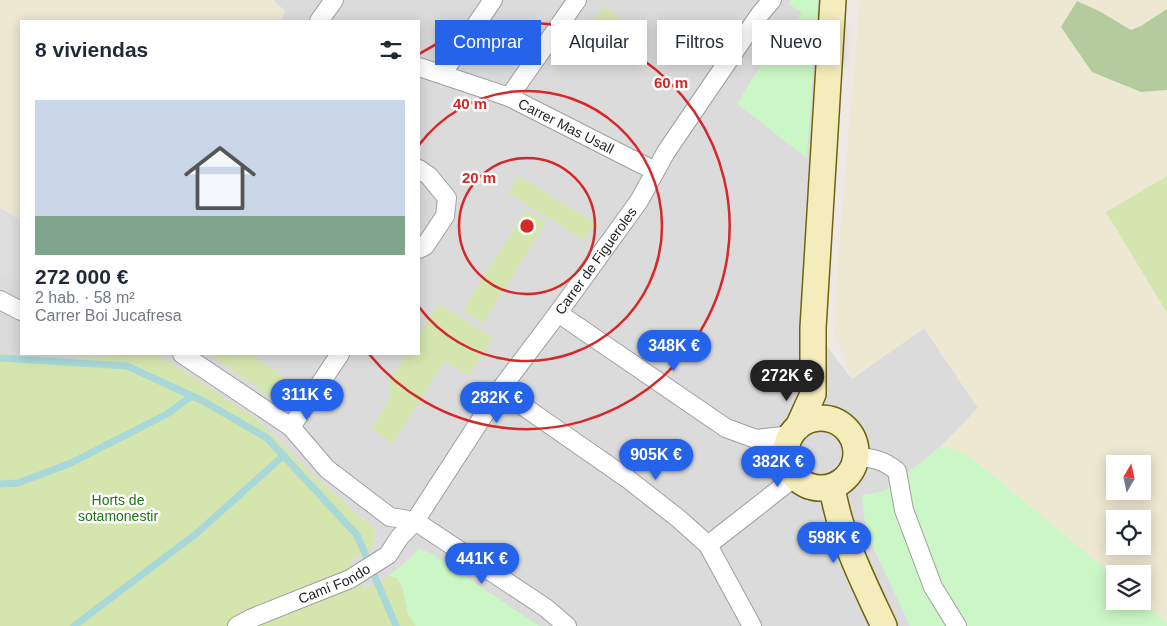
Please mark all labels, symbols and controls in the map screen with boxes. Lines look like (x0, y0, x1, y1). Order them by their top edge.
chip: Comprar (435, 20, 541, 65)
chip: Alquilar (551, 20, 647, 65)
chip: Filtros (657, 20, 742, 65)
chip: Nuevo (752, 20, 840, 65)
icon: filters (377, 36, 405, 64)
text: 8 viviendas (35, 38, 148, 61)
text: 60 m (654, 74, 688, 91)
text: 40 m (453, 95, 487, 112)
street label: Carrer Mas Usall (516, 95, 617, 157)
icon: home (175, 133, 265, 223)
text: 20 m (462, 169, 496, 186)
street label: Carrer de Figueroles (552, 204, 640, 318)
centre of rings (518, 217, 536, 235)
text: 272 000 € (35, 265, 128, 288)
text: 2 hab. · 58 m² (35, 289, 135, 306)
text: Carrer Boi Jucafresa (35, 307, 182, 324)
pin: 348K € (633, 330, 715, 372)
text: 348K € (648, 337, 700, 354)
pin: 272K € (746, 360, 828, 402)
text: 272K € (761, 367, 813, 384)
pin: 311K € (266, 378, 348, 421)
pin: 282K € (456, 382, 538, 424)
text: 311K € (282, 386, 332, 403)
text: 282K € (471, 389, 523, 406)
pin: 905K € (615, 438, 697, 481)
text: 905K € (630, 446, 682, 463)
pin: 382K € (737, 446, 819, 488)
text: 382K € (752, 453, 804, 470)
north arrow (1106, 455, 1151, 500)
map controls (1106, 455, 1151, 610)
park label: Horts de sotamonestir (78, 492, 158, 524)
button: locate (1106, 510, 1151, 555)
pin: 598K € (793, 522, 875, 564)
text: 598K € (808, 529, 860, 546)
pin: 441K € (441, 542, 523, 585)
text: 441K € (456, 550, 508, 567)
street label: Camí Fondo (296, 560, 373, 607)
button: layers (1106, 565, 1151, 610)

